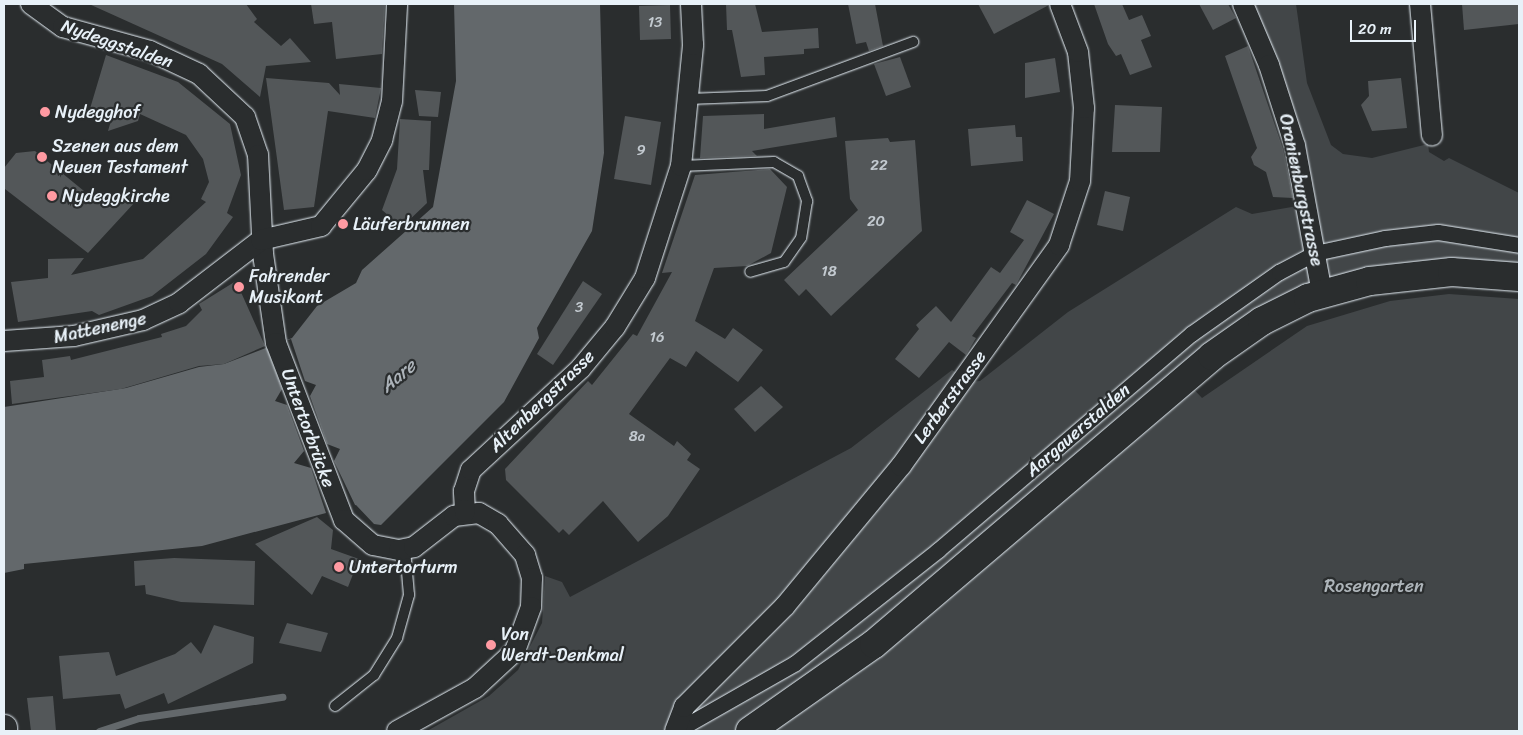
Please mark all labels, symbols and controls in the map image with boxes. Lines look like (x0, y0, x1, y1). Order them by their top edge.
scale bar (1353, 10, 1419, 42)
house number: 13 (648, 14, 662, 32)
street label: Nydeggstalden (58, 15, 176, 73)
text: 20 m (1358, 16, 1392, 42)
place label: Nydegghof (55, 101, 140, 123)
marker: Nydegghof (39, 106, 51, 118)
street label: Oranienburgstrasse (1274, 112, 1328, 268)
place label: Szenen aus dem Neuen Testament (52, 136, 189, 178)
house number: 9 (636, 142, 646, 160)
marker: Szenen aus dem Neuen Testament (36, 151, 48, 163)
house number: 22 (870, 157, 888, 175)
place label: Nydeggkirche (62, 185, 170, 207)
marker: Nydeggkirche (46, 190, 58, 202)
place label: Läuferbrunnen (353, 213, 470, 235)
house number: 20 (867, 213, 885, 231)
marker: Läuferbrunnen (337, 218, 349, 230)
house number: 18 (821, 263, 837, 281)
place label: Fahrender Musikant (249, 266, 329, 308)
marker: Fahrender Musikant (233, 281, 245, 293)
house number: 3 (575, 299, 583, 317)
street label: Mattenenge (52, 308, 148, 348)
house number: 16 (650, 329, 664, 347)
street label: Altenbergstrasse (485, 345, 599, 457)
street label: Lerberstrasse (909, 346, 991, 448)
water label: Aare (376, 355, 420, 397)
street label: Untertorbrücke (276, 366, 340, 490)
street label: Aargauerstalden (1022, 379, 1134, 481)
house number: 8a (629, 428, 645, 446)
place label: Untertorturm (349, 556, 458, 578)
marker: Untertorturm (333, 561, 345, 573)
park label: Rosengarten (1324, 575, 1424, 597)
place label: Von Werdt-Denkmal (501, 624, 624, 666)
marker: Von Werdt-Denkmal (485, 639, 497, 651)

